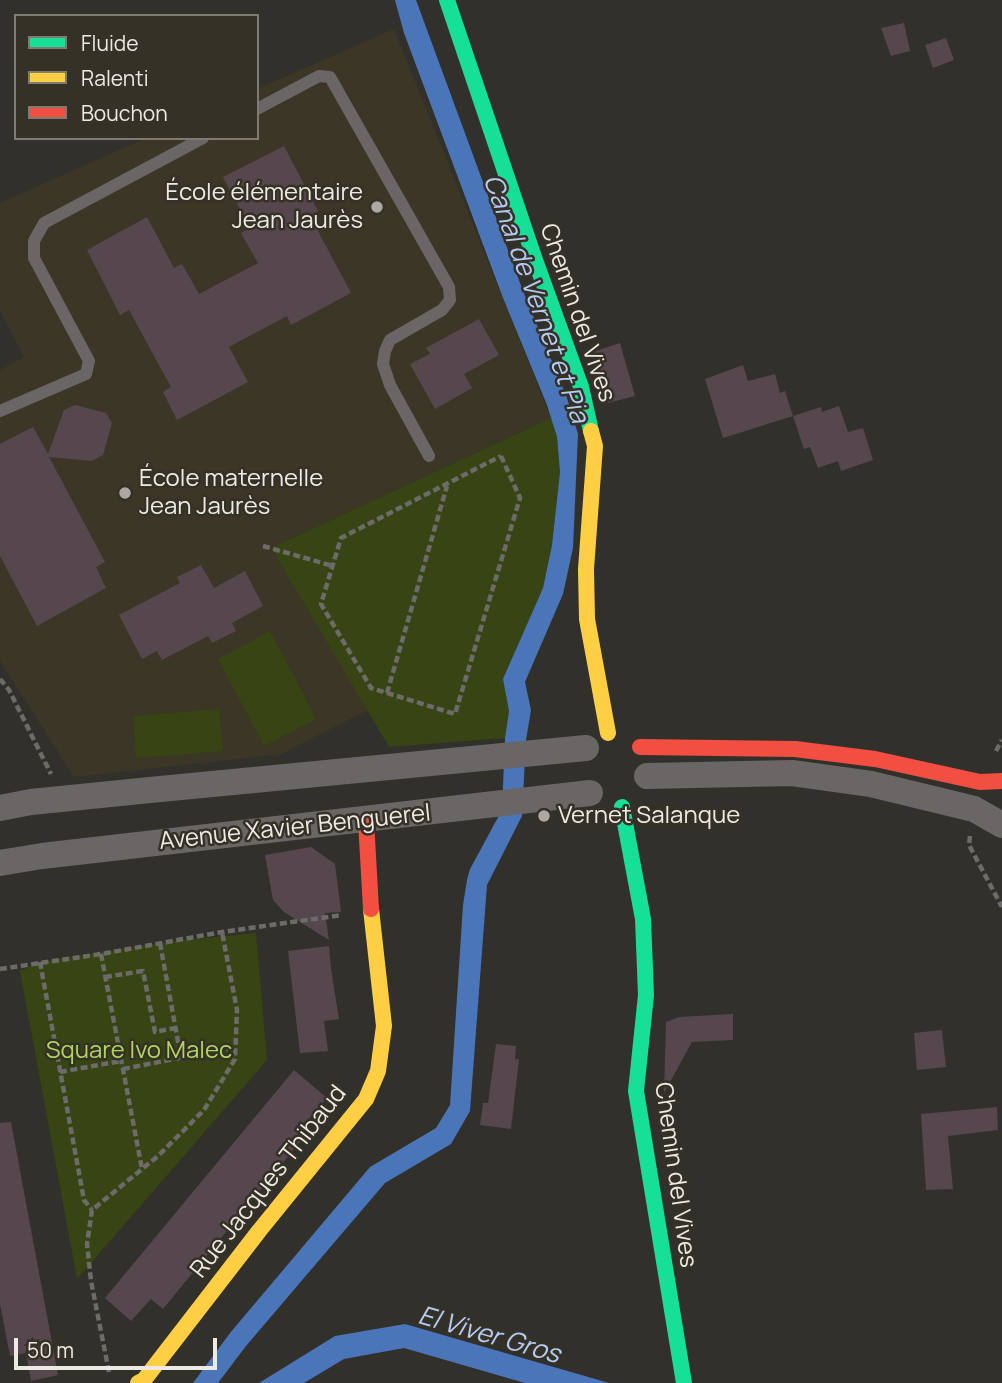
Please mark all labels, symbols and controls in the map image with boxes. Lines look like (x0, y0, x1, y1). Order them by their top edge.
legend (14, 14, 259, 140)
text: Fluide (81, 29, 139, 57)
text: Ralenti (81, 64, 149, 92)
text: Bouchon (81, 99, 168, 127)
water label: Canal de Vernet et Pia (476, 171, 594, 427)
place label: École élémentaire Jean Jaurès (165, 179, 363, 235)
marker: École élémentaire Jean Jaurès (369, 199, 385, 215)
street label: Chemin del Vives (533, 220, 621, 406)
place label: École maternelle Jean Jaurès (139, 465, 323, 521)
marker: École maternelle Jean Jaurès (117, 485, 133, 501)
street label: Avenue Xavier Benguerel (158, 799, 432, 857)
place label: Vernet Salanque (558, 802, 740, 830)
marker: Vernet Salanque (536, 808, 552, 824)
park label: Square Ivo Malec (46, 1037, 232, 1065)
street label: Rue Jacques Thibaud (185, 1080, 353, 1284)
street label: Chemin del Vives (648, 1081, 702, 1269)
water label: El Viver Gros (414, 1301, 564, 1371)
scale bar (18, 1324, 220, 1368)
text: 50 m (27, 1336, 74, 1364)

